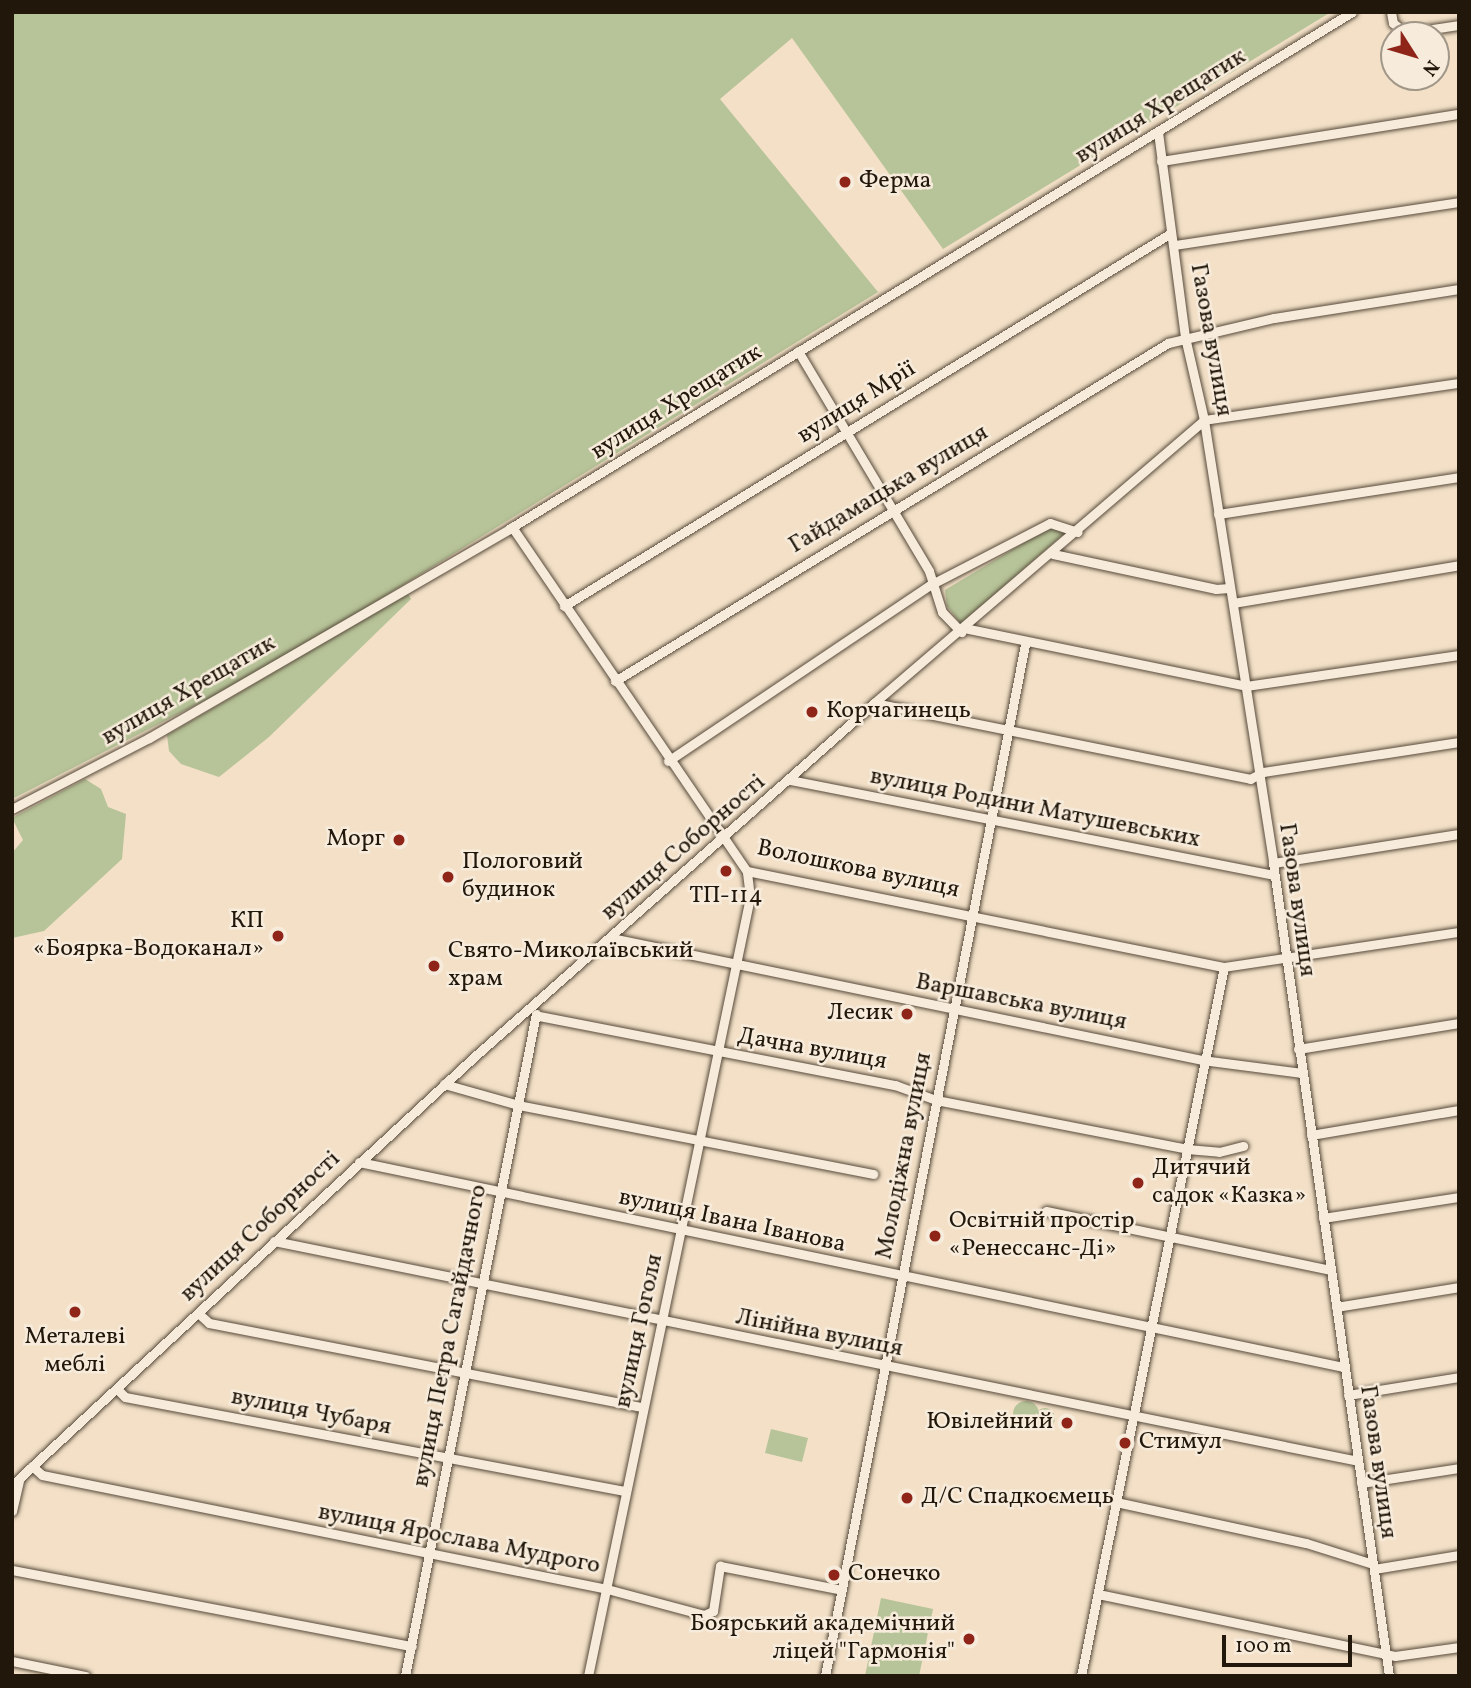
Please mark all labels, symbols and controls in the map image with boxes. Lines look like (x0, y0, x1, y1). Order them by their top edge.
north arrow (1380, 21, 1450, 91)
street label: вулиця Хрещатик (1070, 43, 1252, 171)
text: N (1416, 54, 1445, 81)
place label: Ферма (859, 168, 931, 196)
marker: Ферма (837, 174, 853, 190)
street label: Газова вулиця (1182, 261, 1238, 419)
street label: вулиця Хрещатик (586, 339, 768, 467)
street label: вулиця Мрії (793, 355, 921, 451)
street label: Гайдамацька вулиця (784, 419, 994, 561)
street label: вулиця Хрещатик (97, 630, 281, 752)
place label: Корчагинець (826, 698, 971, 726)
marker: Корчагинець (804, 704, 820, 720)
street label: вулиця Родини Матушевських (867, 763, 1203, 855)
street label: вулиця Соборності (596, 769, 772, 927)
street label: Газова вулиця (1271, 821, 1321, 979)
place label: Морг (326, 826, 385, 854)
marker: Морг (391, 832, 407, 848)
street label: Волошкова вулиця (754, 834, 962, 906)
place label: Пологовий будинок (462, 849, 583, 905)
marker: ТП-114 (718, 863, 734, 879)
marker: Пологовий будинок (440, 869, 456, 885)
place label: ТП-114 (689, 883, 763, 911)
place label: КП «Боярка-Водоканал» (33, 908, 264, 964)
marker: КП «Боярка-Водоканал» (270, 928, 286, 944)
place label: Свято-Миколаївський храм (448, 938, 693, 994)
marker: Свято-Миколаївський храм (426, 958, 442, 974)
street label: Варшавська вулиця (913, 968, 1129, 1038)
place label: Лесик (827, 1000, 893, 1028)
marker: Лесик (899, 1006, 915, 1022)
street label: Дачна вулиця (735, 1023, 889, 1077)
street label: Молодіжна вулиця (871, 1050, 939, 1262)
street label: вулиця Соборності (175, 1145, 347, 1309)
place label: Дитячий садок «Казка» (1152, 1155, 1307, 1211)
marker: Дитячий садок «Казка» (1130, 1175, 1146, 1191)
street label: вулиця Петра Сагайдачного (408, 1182, 494, 1490)
street label: вулиця Івана Іванова (616, 1184, 848, 1260)
place label: Освітній простір «Ренессанс-Ді» (949, 1208, 1134, 1264)
marker: Освітній простір «Ренессанс-Ді» (927, 1228, 943, 1244)
street label: вулиця Гоголя (610, 1251, 670, 1411)
marker: Металеві меблі (67, 1304, 83, 1320)
street label: Лінійна вулиця (733, 1304, 905, 1364)
place label: Металеві меблі (25, 1324, 125, 1380)
street label: вулиця Чубаря (229, 1383, 393, 1443)
street label: Газова вулиця (1352, 1383, 1402, 1541)
place label: Ювілейний (926, 1409, 1053, 1437)
marker: Ювілейний (1059, 1415, 1075, 1431)
place label: Стимул (1139, 1429, 1222, 1457)
marker: Стимул (1117, 1435, 1133, 1451)
place label: Д/С Спадкоємець (921, 1484, 1114, 1512)
marker: Д/С Спадкоємець (899, 1490, 915, 1506)
street label: вулиця Ярослава Мудрого (316, 1499, 602, 1581)
place label: Сонечко (848, 1561, 941, 1589)
marker: Сонечко (826, 1567, 842, 1583)
place label: Боярський академічний ліцей "Гармонія" (690, 1611, 955, 1667)
scale bar (1226, 1622, 1356, 1666)
marker: Боярський академічний ліцей "Гармонія" (961, 1631, 977, 1647)
text: 100 m (1235, 1632, 1292, 1661)

